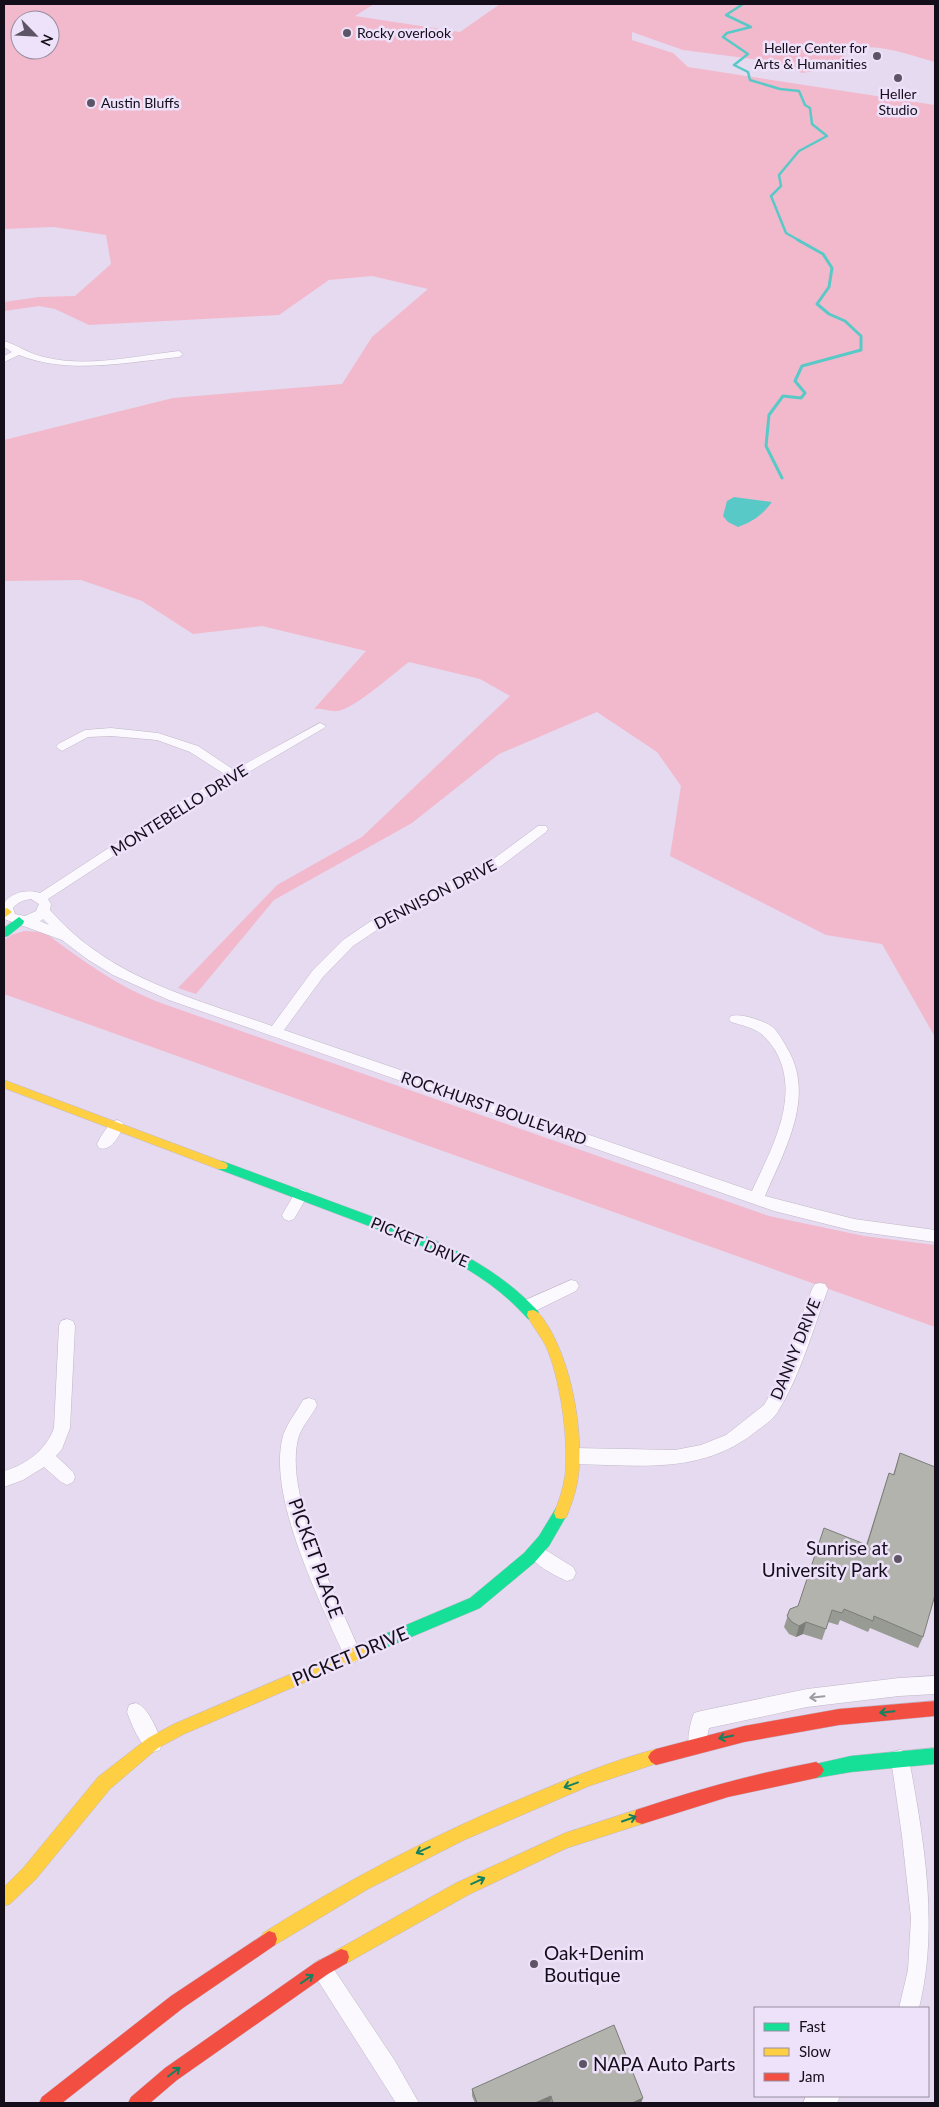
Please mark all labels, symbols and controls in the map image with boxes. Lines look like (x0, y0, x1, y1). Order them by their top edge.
north arrow (10, 10, 60, 60)
place label: Rocky overlook (357, 24, 452, 41)
marker: Rocky overlook (341, 27, 353, 39)
text: N (37, 32, 57, 49)
place label: Heller Center for Arts & Humanities (754, 39, 867, 72)
marker: Heller Center for Arts & Humanities (871, 50, 883, 62)
marker: Heller Studio (892, 72, 904, 84)
place label: Heller Studio (878, 85, 918, 118)
place label: Austin Bluffs (101, 94, 180, 111)
marker: Austin Bluffs (85, 97, 97, 109)
street label: MONTEBELLO DRIVE (107, 760, 251, 859)
street label: DENNISON DRIVE (370, 854, 499, 933)
street label: ROCKHURST BOULEVARD (399, 1067, 590, 1148)
street label: PICKET DRIVE (368, 1212, 472, 1271)
street label: DANNY DRIVE (766, 1296, 823, 1402)
street label: PICKET PLACE (284, 1495, 349, 1621)
place label: Sunrise at University Park (762, 1536, 888, 1581)
marker: Sunrise at University Park (892, 1553, 904, 1565)
street label: PICKET DRIVE (288, 1621, 411, 1690)
one-way arrow (809, 1692, 825, 1702)
one-way arrow (879, 1707, 895, 1717)
one-way arrow (719, 1733, 735, 1742)
one-way arrow (564, 1781, 579, 1790)
one-way arrow (620, 1814, 636, 1823)
one-way arrow (416, 1846, 431, 1856)
one-way arrow (471, 1875, 486, 1885)
place label: Oak+Denim Boutique (544, 1941, 644, 1986)
marker: Oak+Denim Boutique (528, 1958, 540, 1970)
one-way arrow (300, 1974, 314, 1984)
legend (754, 2007, 929, 2097)
text: Fast (799, 2017, 826, 2035)
text: Slow (799, 2042, 831, 2060)
place label: NAPA Auto Parts (593, 2052, 735, 2075)
marker: NAPA Auto Parts (577, 2058, 589, 2070)
one-way arrow (167, 2067, 180, 2078)
text: Jam (799, 2067, 825, 2085)

